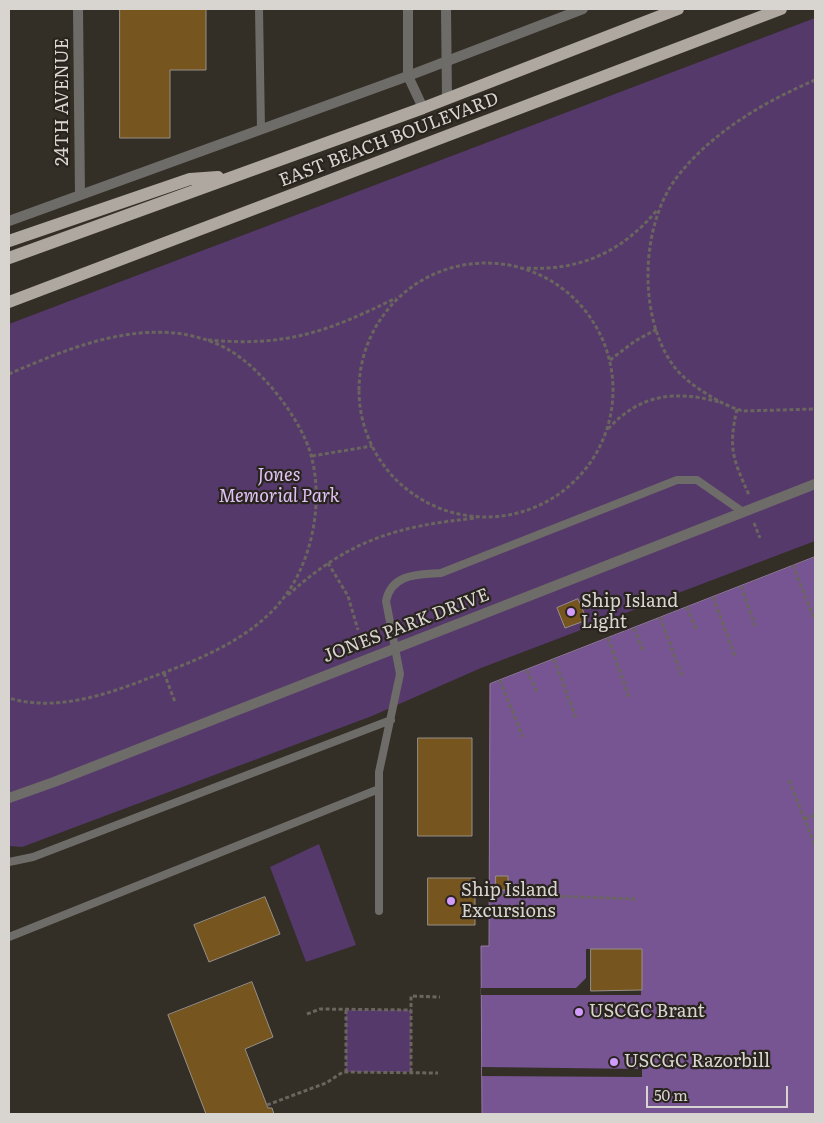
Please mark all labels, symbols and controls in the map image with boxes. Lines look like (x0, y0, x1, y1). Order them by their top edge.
street label: 24TH AVENUE (52, 38, 74, 166)
street label: EAST BEACH BOULEVARD (276, 88, 502, 192)
park label: Jones Memorial Park (218, 465, 340, 508)
street label: JONES PARK DRIVE (320, 584, 492, 668)
place label: Ship Island Light (581, 591, 678, 634)
marker: Ship Island Light (565, 606, 577, 618)
place label: Ship Island Excursions (461, 880, 558, 922)
marker: Ship Island Excursions (445, 895, 457, 907)
place label: USCGC Brant (589, 1001, 705, 1023)
marker: USCGC Brant (573, 1006, 585, 1018)
place label: USCGC Razorbill (624, 1051, 770, 1073)
marker: USCGC Razorbill (608, 1056, 620, 1068)
scale bar (649, 1076, 792, 1108)
text: 50 m (654, 1083, 688, 1106)

